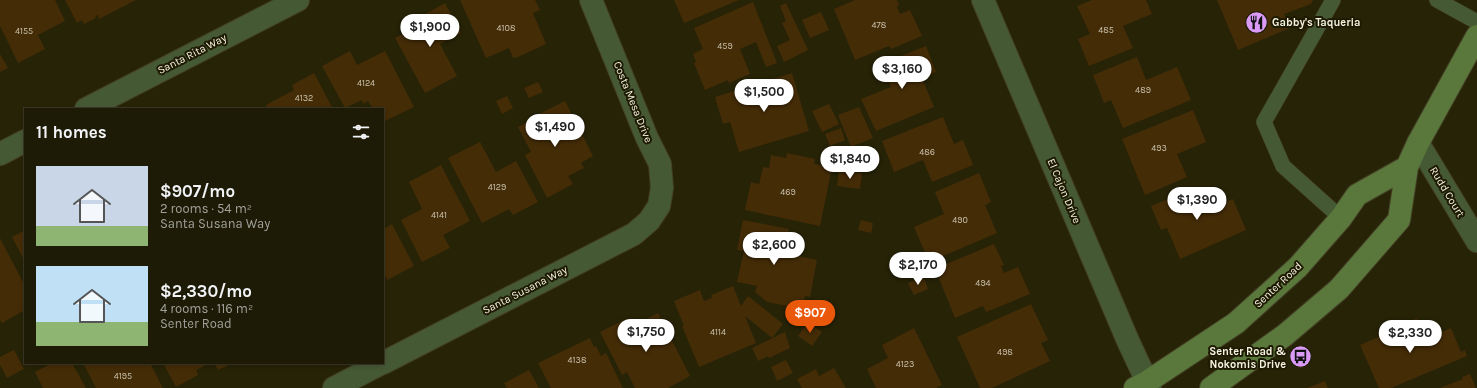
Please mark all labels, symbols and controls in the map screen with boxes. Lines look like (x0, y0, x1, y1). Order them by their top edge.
restaurant icon: Gabby's Taqueria (1243, 9, 1269, 35)
pin: $1,900 (397, 14, 463, 48)
place label: Gabby's Taqueria (1272, 16, 1361, 29)
text: $1,900 (409, 19, 451, 34)
house number: 478 (872, 20, 887, 30)
house number: 4108 (497, 23, 516, 33)
house number: 485 (1098, 25, 1114, 35)
house number: 4155 (15, 26, 33, 36)
street label: Santa Rita Way (155, 31, 229, 77)
house number: 459 (717, 41, 733, 51)
pin: $3,160 (869, 56, 935, 90)
street label: Costa Mesa Drive (611, 59, 655, 145)
text: $3,160 (881, 61, 923, 76)
house number: 4124 (357, 78, 375, 88)
pin: $1,500 (731, 79, 797, 113)
text: $1,500 (744, 84, 784, 99)
house number: 489 (1135, 85, 1151, 95)
house number: 4132 (295, 93, 313, 103)
pin: $1,490 (522, 114, 588, 148)
text: $1,490 (535, 119, 575, 134)
icon: filters (350, 121, 372, 143)
text: 11 homes (36, 122, 107, 142)
house number: 493 (1151, 143, 1167, 153)
pin: $1,840 (817, 146, 883, 180)
house number: 486 (919, 147, 935, 157)
text: $1,840 (829, 151, 871, 166)
street label: El Cajon Drive (1045, 157, 1084, 226)
street label: Rudd Court (1427, 164, 1467, 220)
text: $907/mo (160, 181, 235, 201)
icon: home (68, 182, 116, 230)
house number: 4129 (488, 182, 506, 192)
house number: 469 (780, 187, 796, 197)
pin: $1,390 (1164, 187, 1230, 221)
text: $1,390 (1176, 192, 1218, 207)
text: 2 rooms · 54 m² (160, 201, 252, 216)
house number: 4141 (431, 210, 447, 220)
house number: 490 (952, 215, 968, 225)
text: Santa Susana Way (160, 216, 270, 231)
pin: $2,600 (741, 232, 807, 266)
text: $2,600 (752, 237, 796, 252)
pin: $2,170 (885, 252, 951, 286)
text: $2,170 (898, 257, 938, 272)
street label: Senter Road (1251, 260, 1305, 310)
street label: Santa Susana Way (480, 263, 570, 317)
house number: 494 (975, 278, 991, 288)
text: $2,330/mo (160, 281, 252, 301)
icon: home (68, 282, 116, 330)
pin: $907 (786, 300, 834, 334)
text: 4 rooms · 116 m² (160, 301, 253, 316)
text: $907 (794, 305, 826, 320)
text: Senter Road (160, 316, 232, 331)
pin: $1,750 (613, 319, 679, 353)
pin: $2,330 (1377, 320, 1443, 354)
text: $1,750 (626, 324, 666, 339)
text: $2,330 (1388, 325, 1432, 340)
house number: 4114 (710, 327, 726, 337)
bus stop icon: Senter Road & Nokomis Drive (1288, 344, 1314, 370)
place label: Senter Road & Nokomis Drive (1209, 345, 1286, 371)
house number: 498 (997, 347, 1013, 357)
house number: 4138 (568, 355, 587, 365)
house number: 4123 (896, 359, 914, 369)
house number: 4195 (114, 371, 132, 381)

